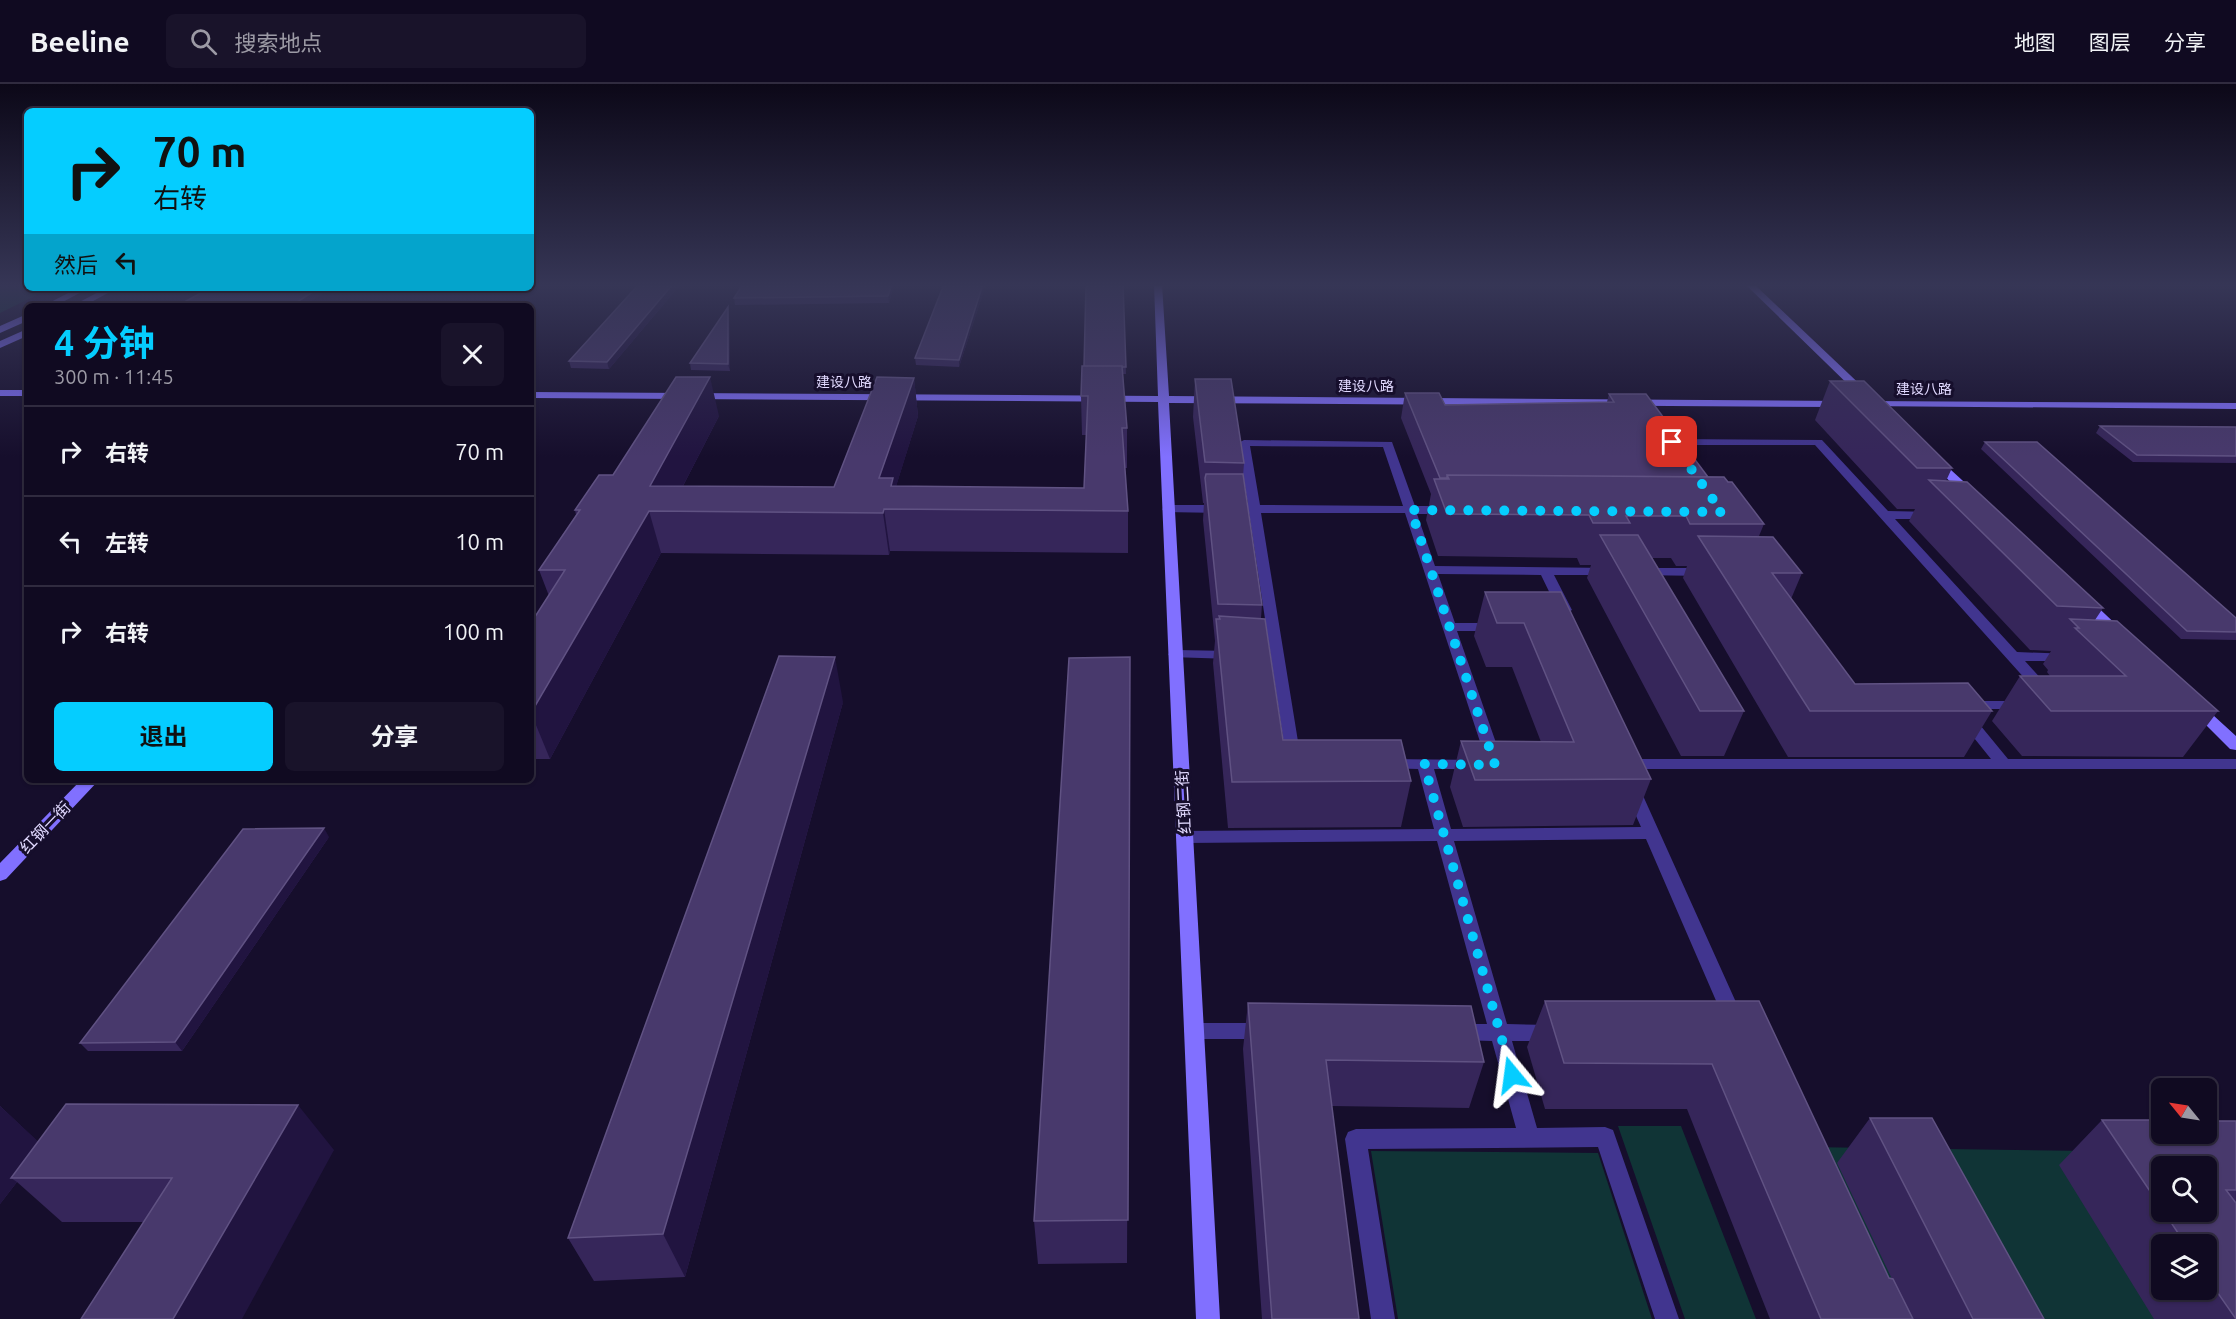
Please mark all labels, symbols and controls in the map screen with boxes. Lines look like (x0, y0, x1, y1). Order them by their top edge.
search box (166, 14, 586, 68)
icon: search (187, 25, 220, 58)
text: Beeline (30, 26, 130, 57)
text: 搜索地点 (235, 30, 323, 55)
text: 地图 (2014, 30, 2056, 54)
text: 图层 (2089, 30, 2131, 54)
text: 分享 (2164, 30, 2206, 54)
text: 70 m (153, 128, 247, 175)
icon: right (54, 132, 132, 210)
text: 右转 (153, 183, 207, 213)
icon: left (110, 246, 143, 279)
text: 然后 (54, 252, 98, 277)
text: 4 分钟 (54, 322, 155, 363)
button: close (441, 323, 504, 386)
text: 300 m · 11:45 (54, 365, 174, 388)
street label: 建设八路 (816, 374, 872, 390)
street label: 建设八路 (1338, 378, 1394, 394)
street label: 建设八路 (1896, 381, 1952, 397)
pin (1646, 416, 1697, 467)
icon: arrive (1655, 425, 1688, 458)
icon: right (54, 435, 87, 468)
text: 70 m (455, 439, 504, 464)
text: 右转 (105, 440, 149, 465)
icon: left (54, 525, 87, 558)
text: 10 m (455, 529, 504, 554)
text: 左转 (105, 530, 149, 555)
icon: right (54, 615, 87, 648)
text: 100 m (443, 619, 504, 644)
text: 右转 (105, 620, 149, 645)
button: 退出 (54, 702, 273, 771)
button: 分享 (285, 702, 504, 771)
street label: 红钢二街 (1172, 770, 1194, 834)
street label: 红钢一街 (16, 798, 74, 856)
position arrow (1480, 1043, 1544, 1107)
north arrow (2151, 1078, 2217, 1144)
map controls (2151, 1078, 2217, 1300)
button: search (2151, 1156, 2217, 1222)
button: layers (2151, 1234, 2217, 1300)

